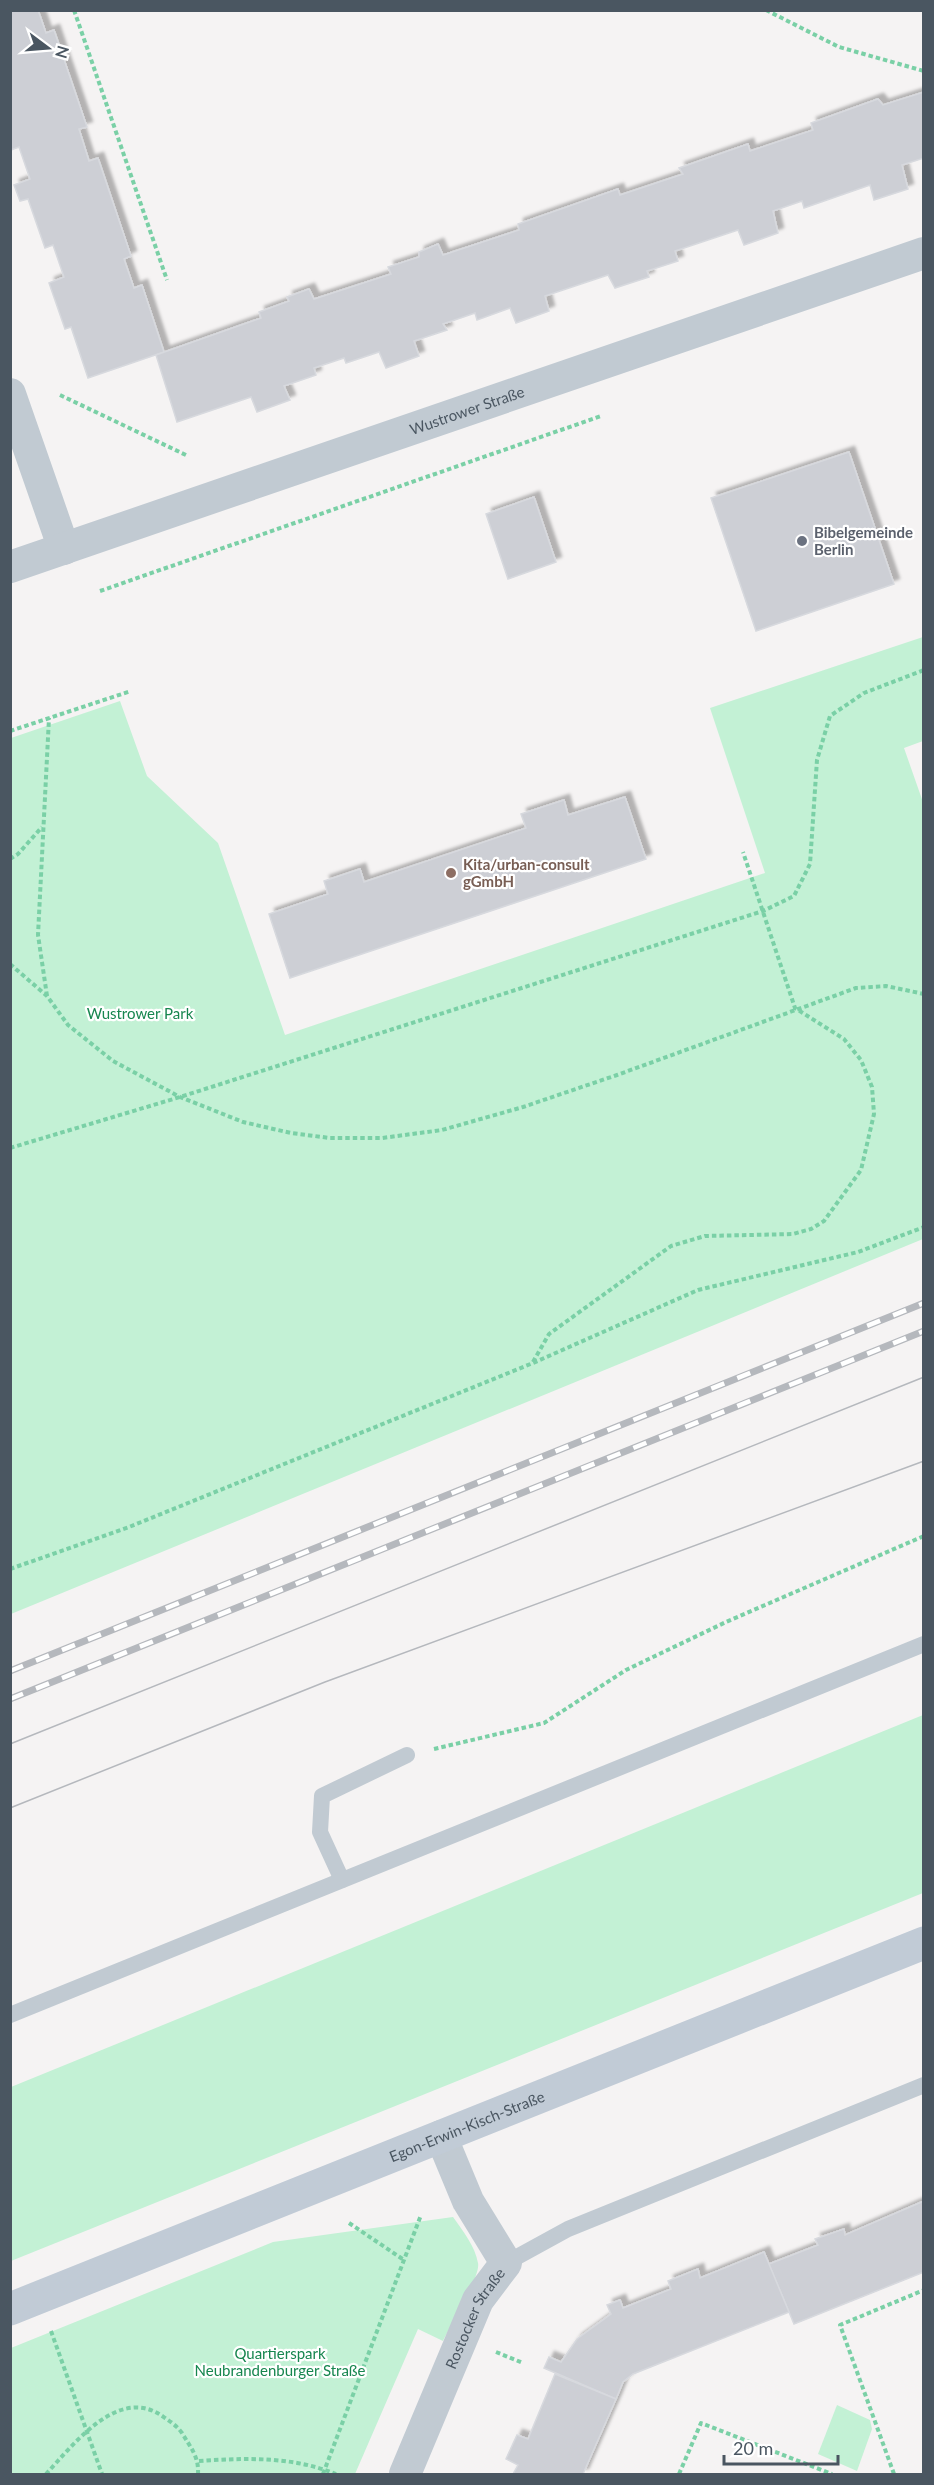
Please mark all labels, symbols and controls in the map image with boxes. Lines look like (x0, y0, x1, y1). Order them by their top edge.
north arrow (18, 18, 78, 78)
text: N (52, 44, 74, 61)
street label: Wustrower Straße (407, 382, 527, 438)
place label: Bibelgemeinde Berlin (814, 523, 913, 558)
marker: Bibelgemeinde Berlin (795, 534, 809, 548)
place label: Kita/urban-consult gGmbH (463, 855, 590, 890)
marker: Kita/urban-consult gGmbH (444, 866, 458, 880)
park label: Wustrower Park (87, 1004, 194, 1022)
street label: Egon-Erwin-Kisch-Straße (386, 2087, 547, 2165)
street label: Rostocker Straße (441, 2264, 508, 2371)
park label: Quartierspark Neubrandenburger Straße (195, 2344, 366, 2379)
scale bar (724, 2428, 838, 2466)
text: 20 m (733, 2437, 773, 2459)

